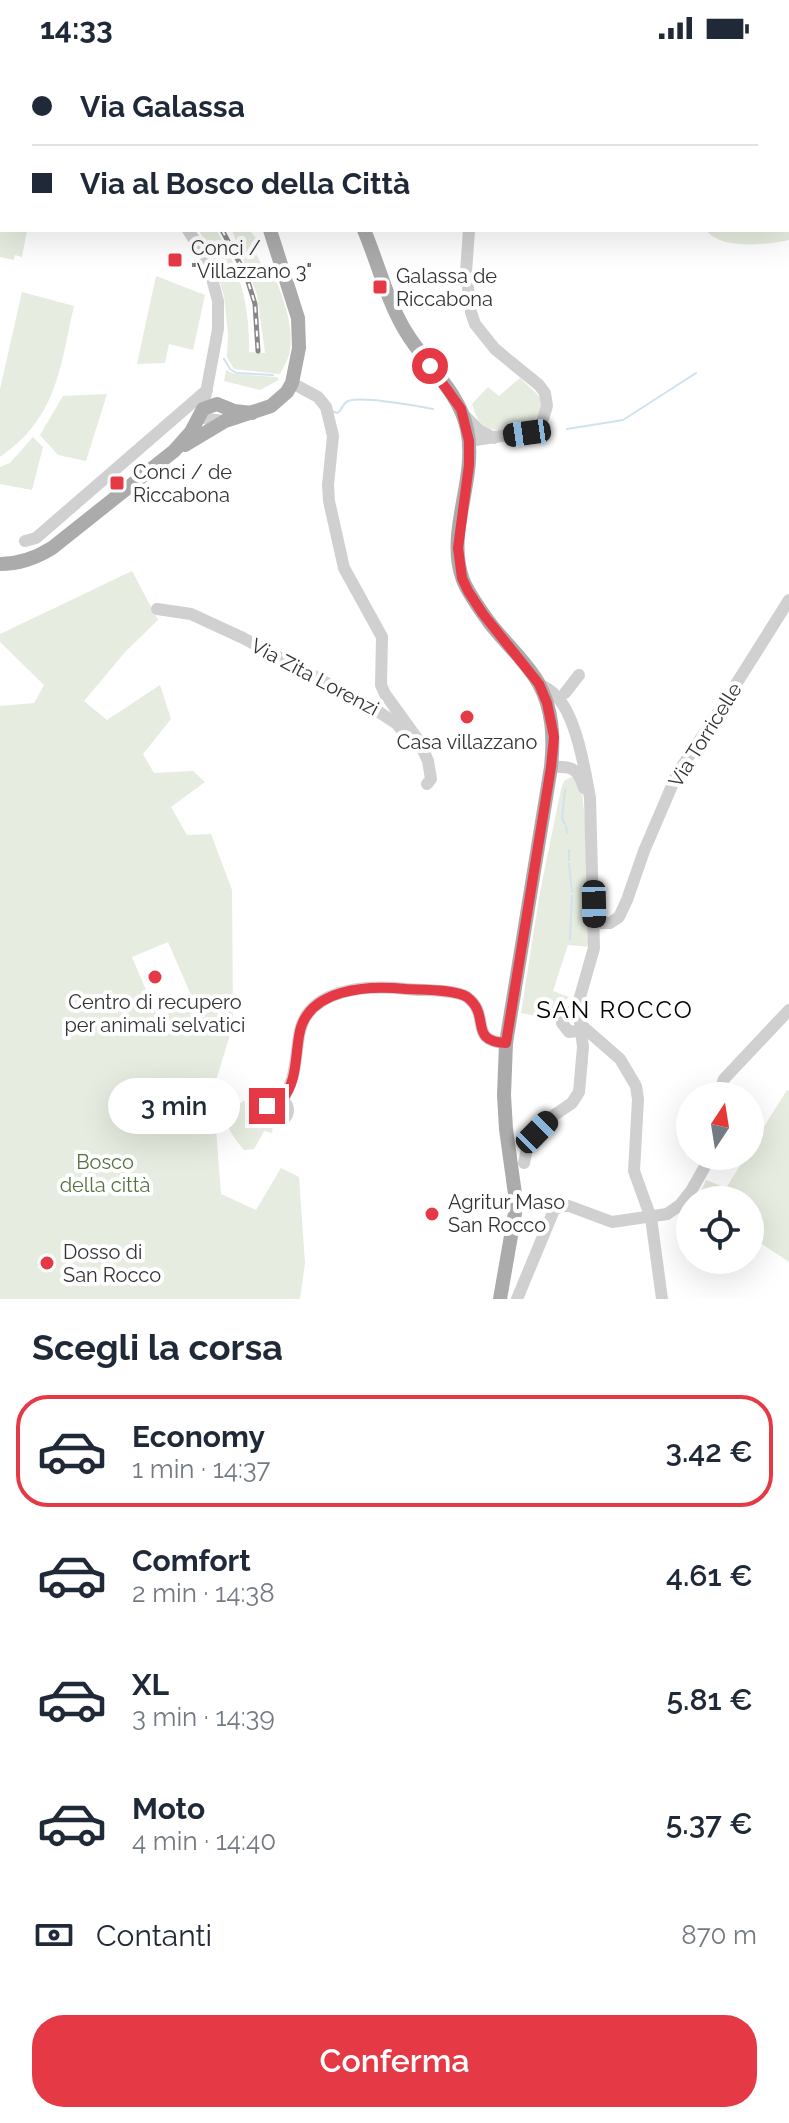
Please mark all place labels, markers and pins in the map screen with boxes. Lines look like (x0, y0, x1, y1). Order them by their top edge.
place label: Conci / "Villazzano 3" (191, 236, 312, 283)
marker: Conci / "Villazzano 3" (166, 251, 184, 269)
place label: Galassa de Riccabona (396, 264, 497, 311)
marker: Galassa de Riccabona (371, 278, 389, 296)
place label: Conci / de Riccabona (133, 460, 232, 507)
marker: Conci / de Riccabona (108, 474, 126, 492)
marker: Casa villazzano (458, 708, 476, 726)
place label: Casa villazzano (397, 730, 537, 754)
marker: Centro di recupero per animali selvatici (146, 968, 164, 986)
place label: Centro di recupero per animali selvatici (65, 990, 245, 1037)
place label: Agritur Maso San Rocco (448, 1190, 565, 1237)
marker: Agritur Maso San Rocco (423, 1205, 441, 1223)
place label: Dosso di San Rocco (63, 1240, 161, 1287)
marker: Dosso di San Rocco (38, 1254, 56, 1272)

